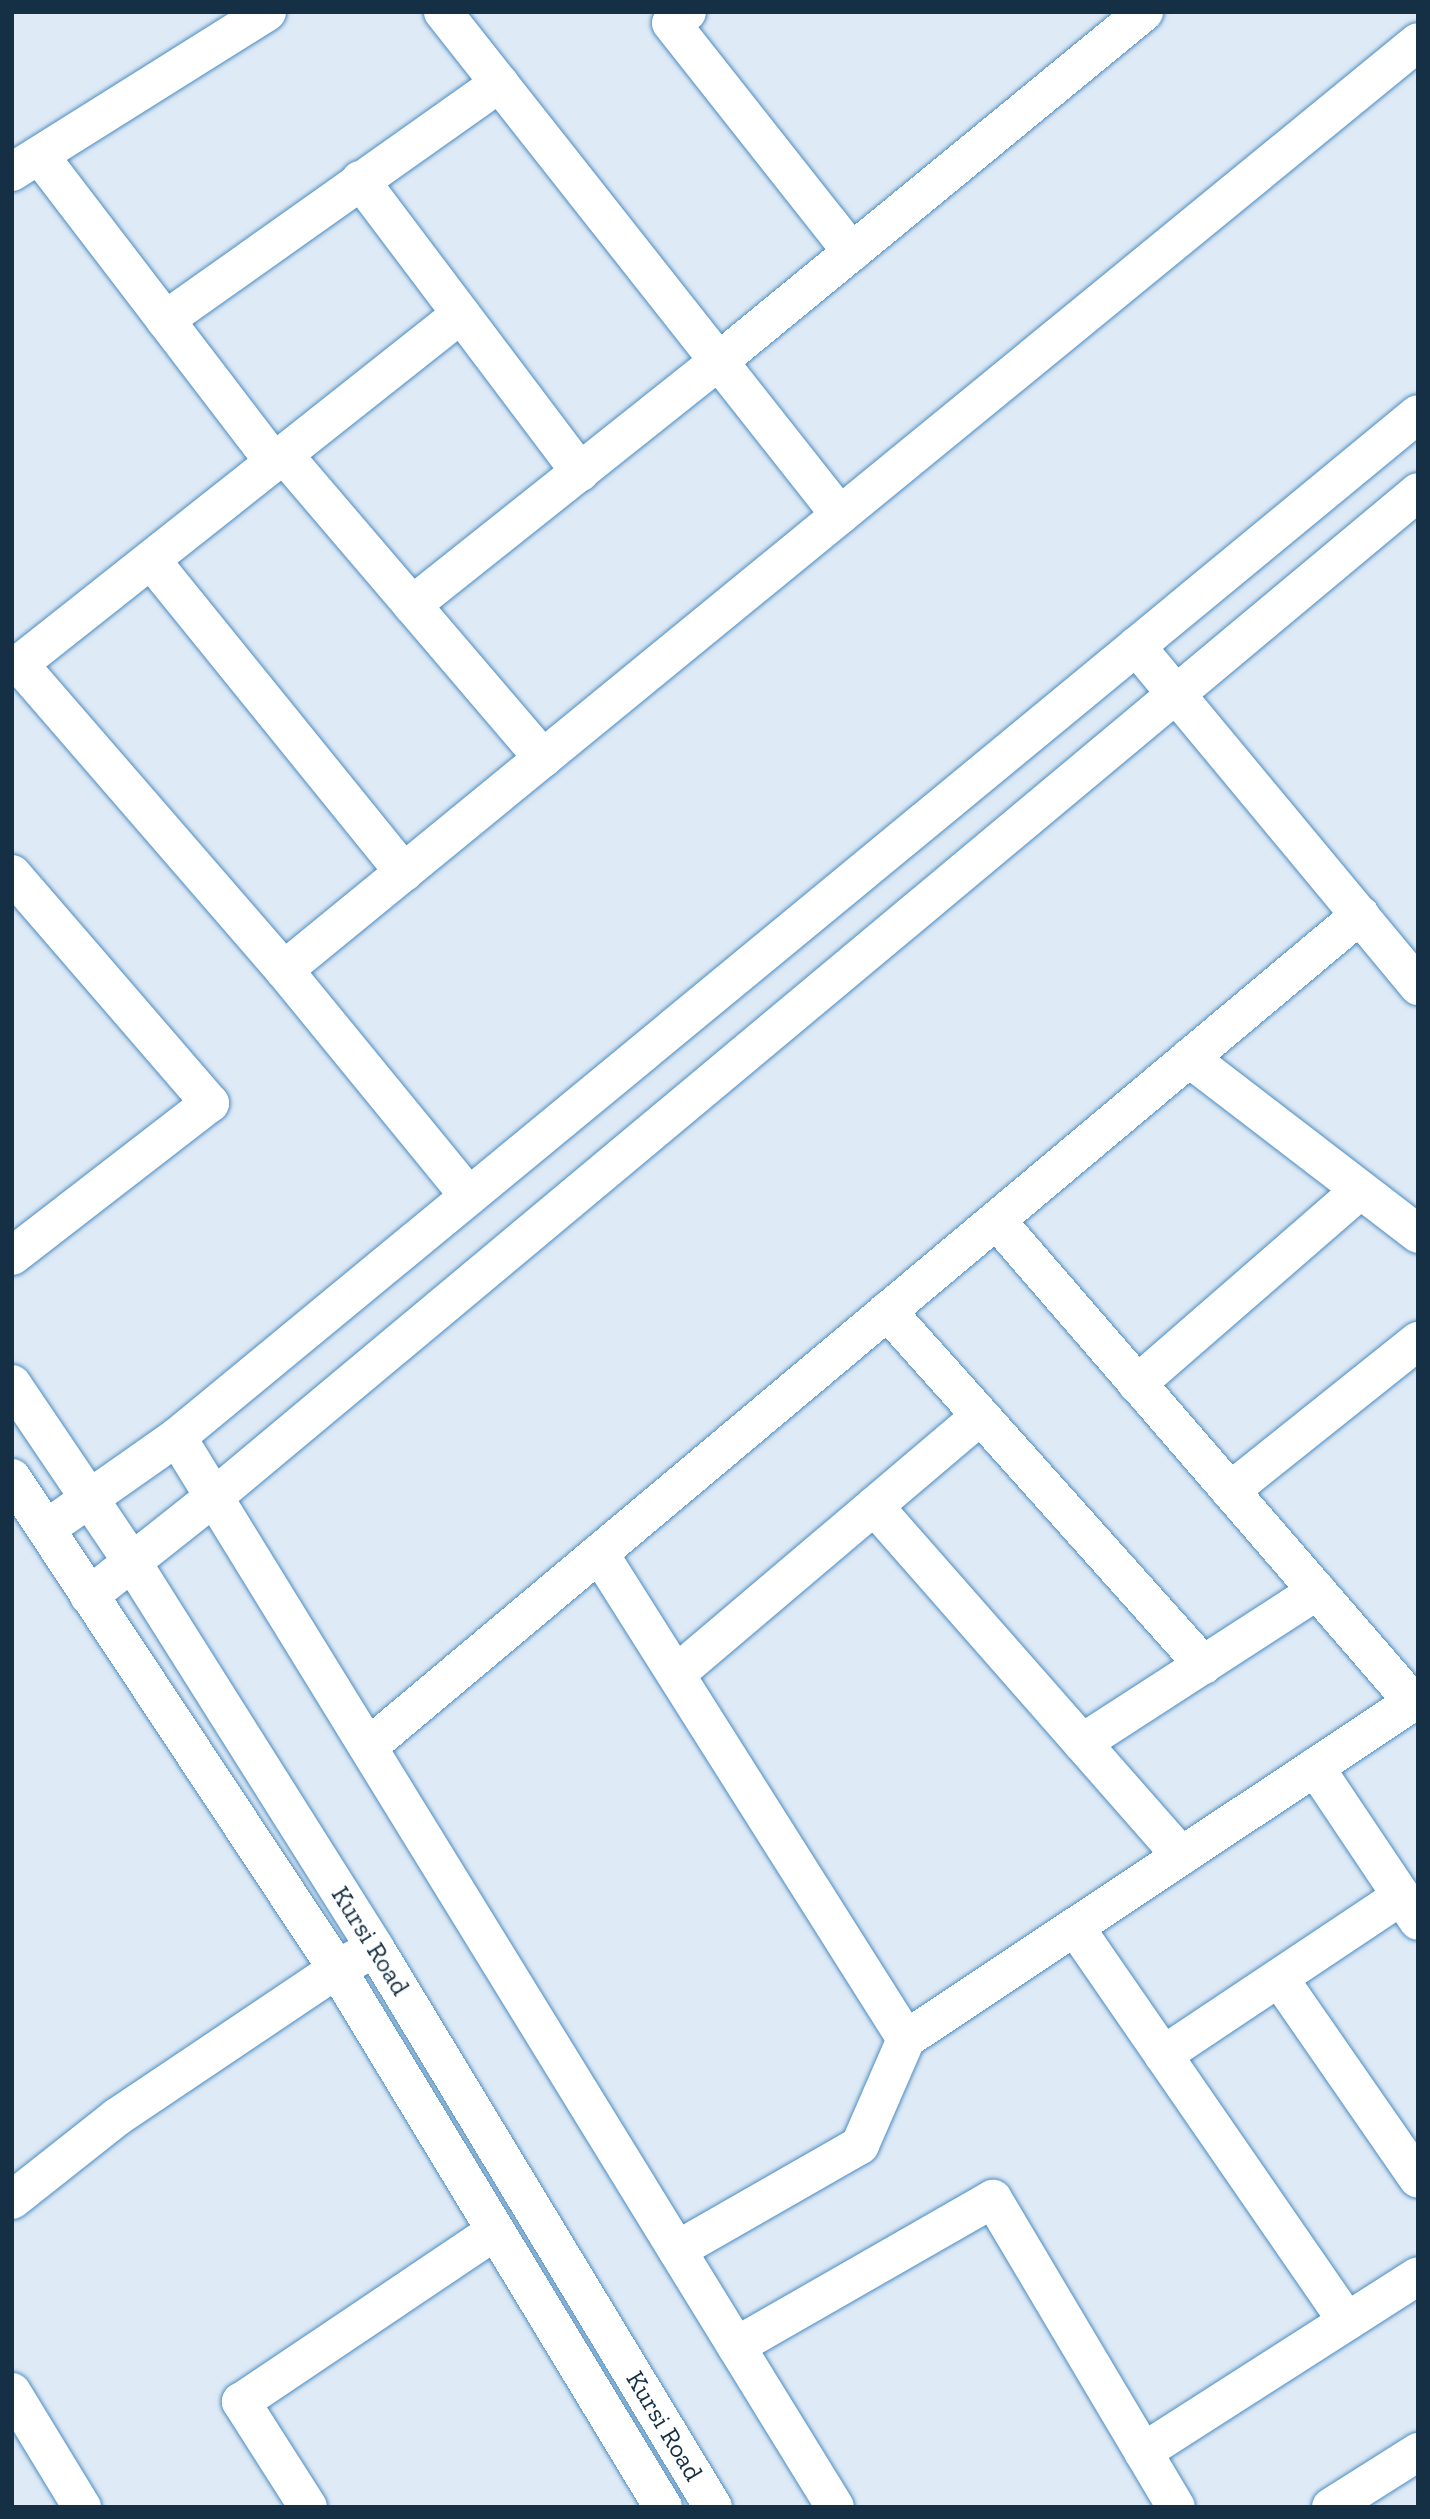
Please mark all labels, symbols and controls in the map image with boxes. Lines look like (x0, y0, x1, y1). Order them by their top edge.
street label: Kursi Road (324, 1881, 416, 2001)
street label: Kursi Road (619, 2365, 709, 2487)

